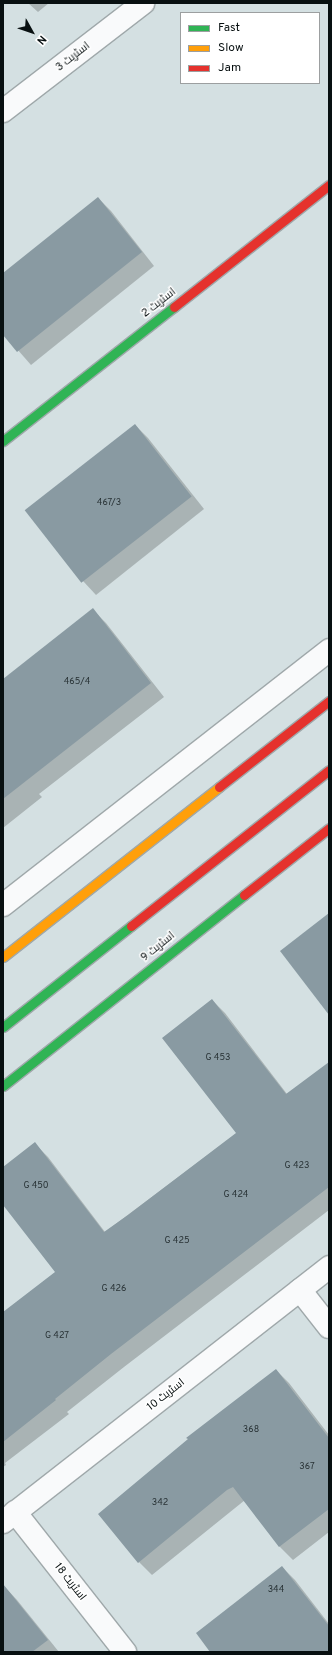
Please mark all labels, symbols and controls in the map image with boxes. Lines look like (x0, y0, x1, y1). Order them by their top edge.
north arrow (12, 12, 52, 52)
legend (180, 12, 320, 84)
text: Fast (218, 20, 240, 36)
text: N (33, 32, 49, 47)
street label: اسٹریٹ 3 (53, 40, 93, 74)
text: Slow (218, 40, 244, 56)
text: Jam (218, 60, 241, 76)
street label: اسٹریٹ 2 (139, 286, 179, 320)
house number: 467/3 (97, 498, 121, 508)
house number: 465/4 (64, 677, 90, 687)
street label: اسٹریٹ 9 (138, 929, 178, 965)
house number: G 453 (206, 1053, 230, 1063)
house number: G 423 (285, 1161, 309, 1171)
house number: G 450 (23, 1181, 49, 1191)
house number: G 424 (224, 1190, 248, 1200)
house number: G 425 (165, 1236, 189, 1246)
house number: G 426 (102, 1284, 126, 1294)
house number: G 427 (45, 1331, 69, 1341)
street label: اسٹریٹ 10 (144, 1376, 188, 1414)
house number: 368 (243, 1425, 259, 1435)
house number: 367 (299, 1462, 315, 1472)
house number: 342 (152, 1498, 168, 1508)
street label: اسٹریٹ 18 (51, 1561, 89, 1603)
house number: 344 (268, 1585, 284, 1595)

